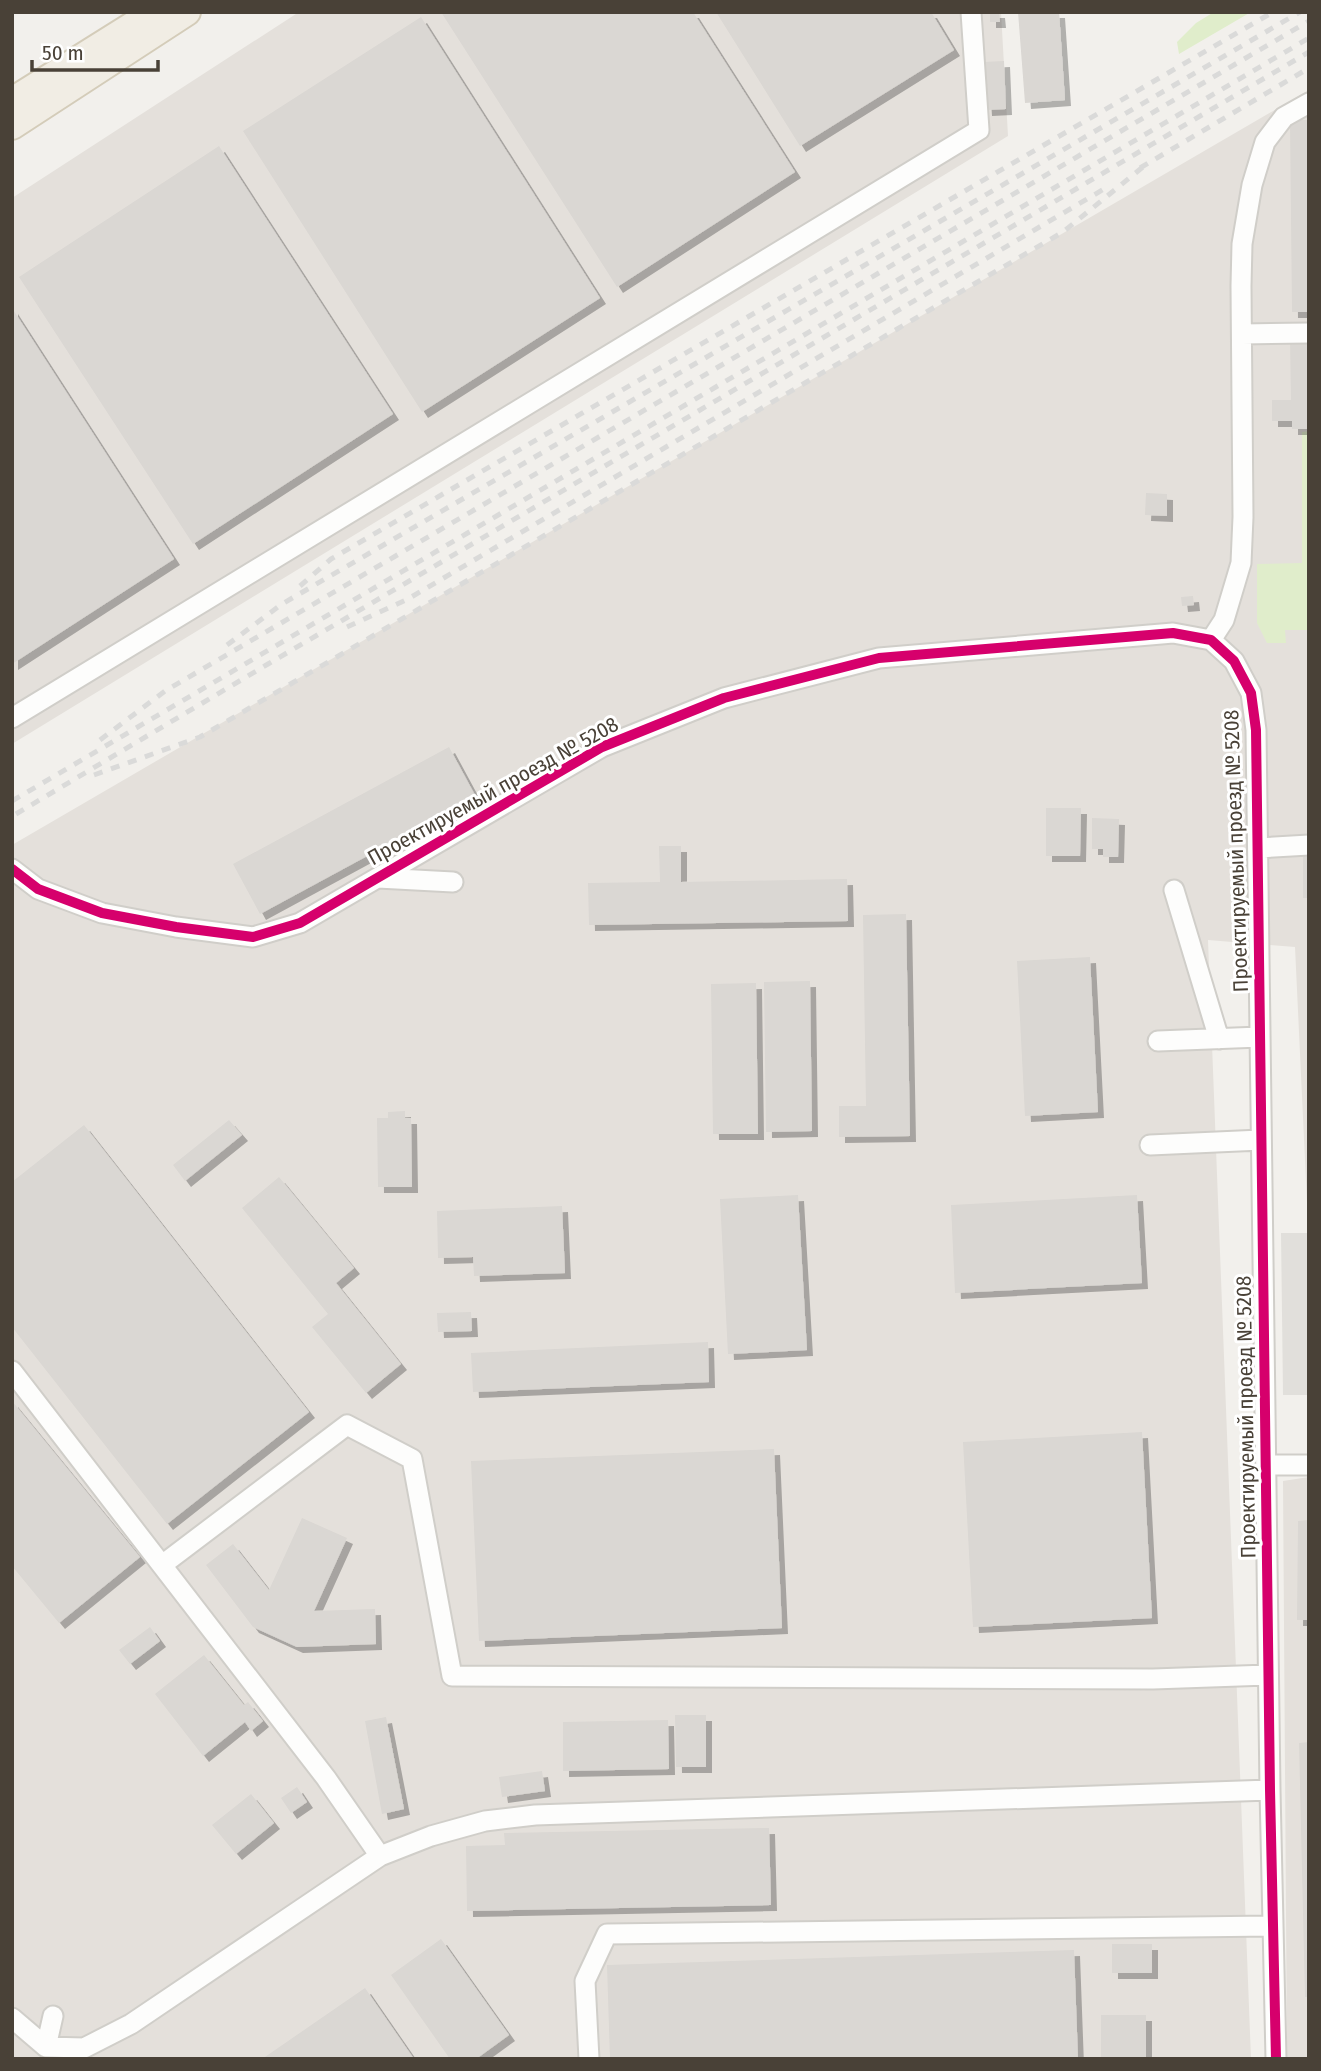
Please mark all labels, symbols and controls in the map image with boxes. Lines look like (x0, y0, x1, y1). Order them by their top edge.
scale bar (32, 28, 158, 72)
text: 50 m (42, 40, 84, 66)
street label: Проектируемый проезд № 5208 (1218, 709, 1254, 993)
street label: Проектируемый проезд № 5208 (363, 711, 623, 871)
street label: Проектируемый проезд № 5208 (1231, 1275, 1261, 1559)

